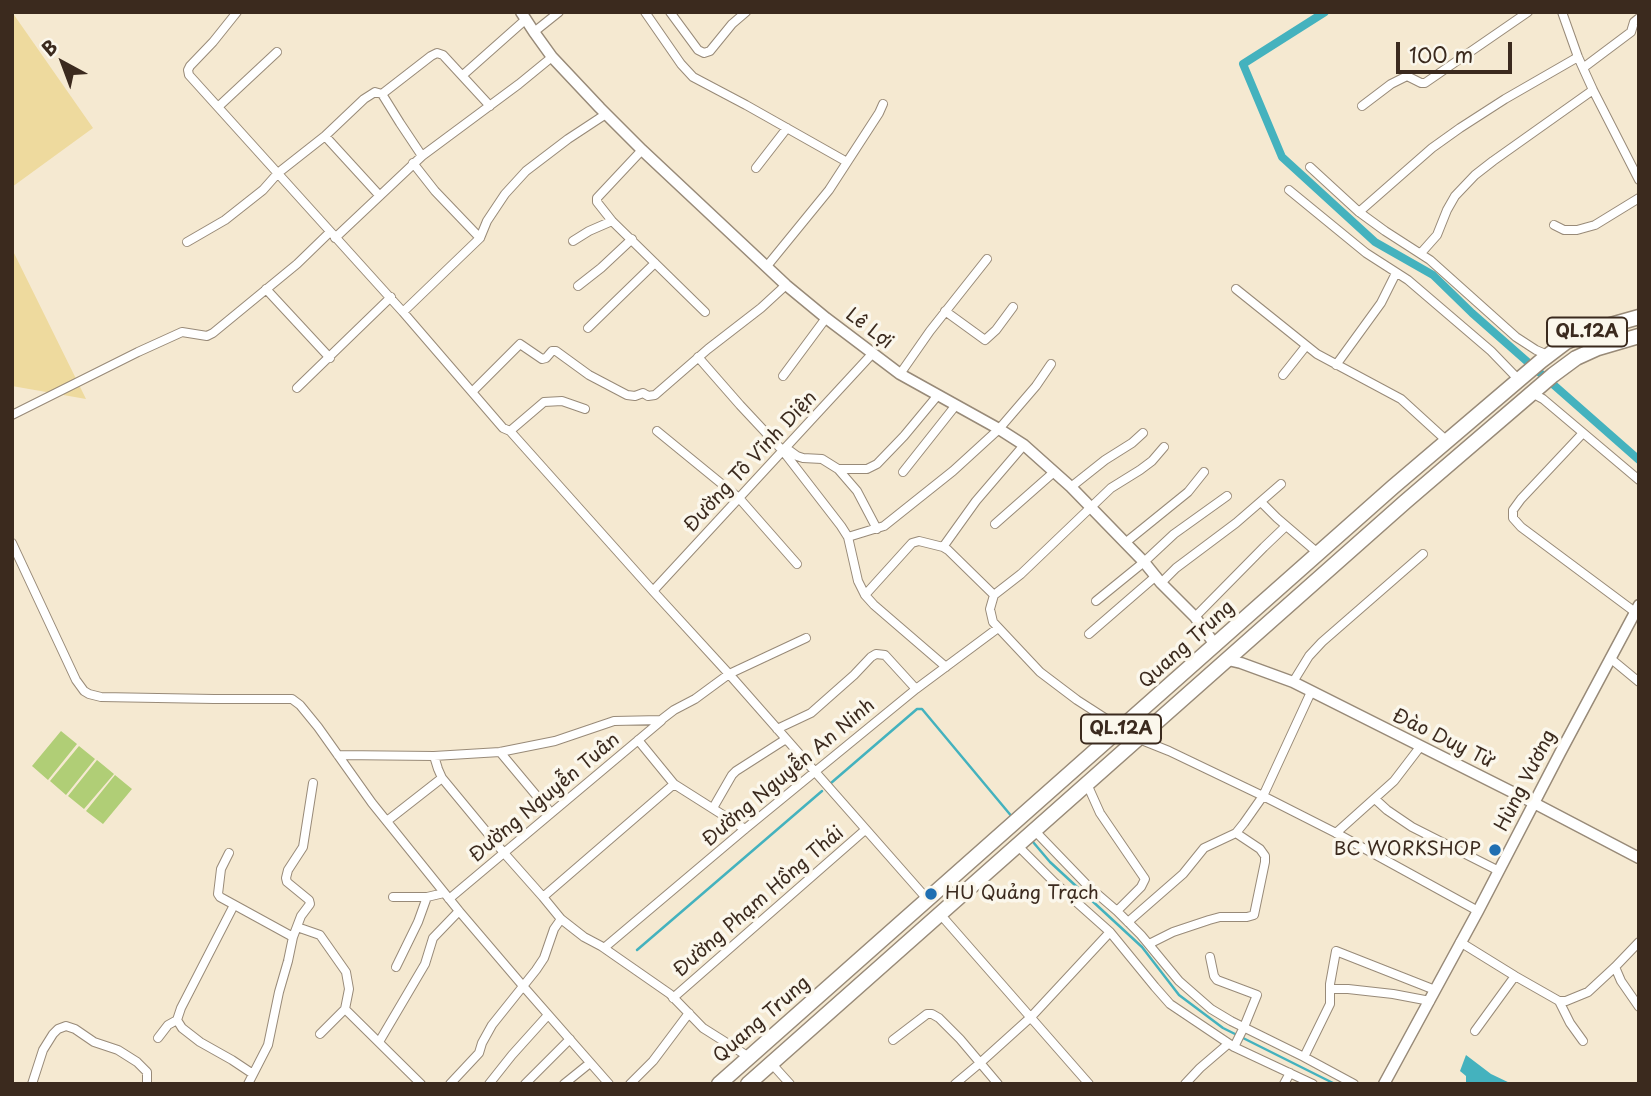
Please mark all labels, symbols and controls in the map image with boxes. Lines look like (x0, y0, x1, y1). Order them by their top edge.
north arrow (28, 28, 98, 98)
scale bar (1399, 28, 1514, 72)
text: B (35, 32, 63, 62)
text: 100 m (1409, 38, 1473, 70)
street label: Lê Lợi (841, 304, 897, 354)
road number: QL.12A (1547, 318, 1627, 346)
street label: Đường Tô Vĩnh Diện (680, 387, 822, 537)
street label: Quang Trung (1135, 596, 1239, 694)
street label: Đường Nguyễn An Ninh (698, 694, 880, 852)
street label: Đào Duy Từ (1389, 705, 1497, 773)
road number: QL.12A (1081, 714, 1161, 744)
street label: Hùng Vương (1491, 726, 1561, 836)
street label: Đường Nguyễn Tuân (465, 729, 625, 867)
street label: Đường Phạm Hồng Thái (669, 822, 849, 982)
place label: BC WORKSHOP (1334, 839, 1481, 861)
marker: BC WORKSHOP (1487, 842, 1503, 858)
place label: HU Quảng Trạch (945, 883, 1099, 905)
marker: HU Quảng Trạch (923, 886, 939, 902)
street label: Quang Trung (709, 972, 815, 1068)

